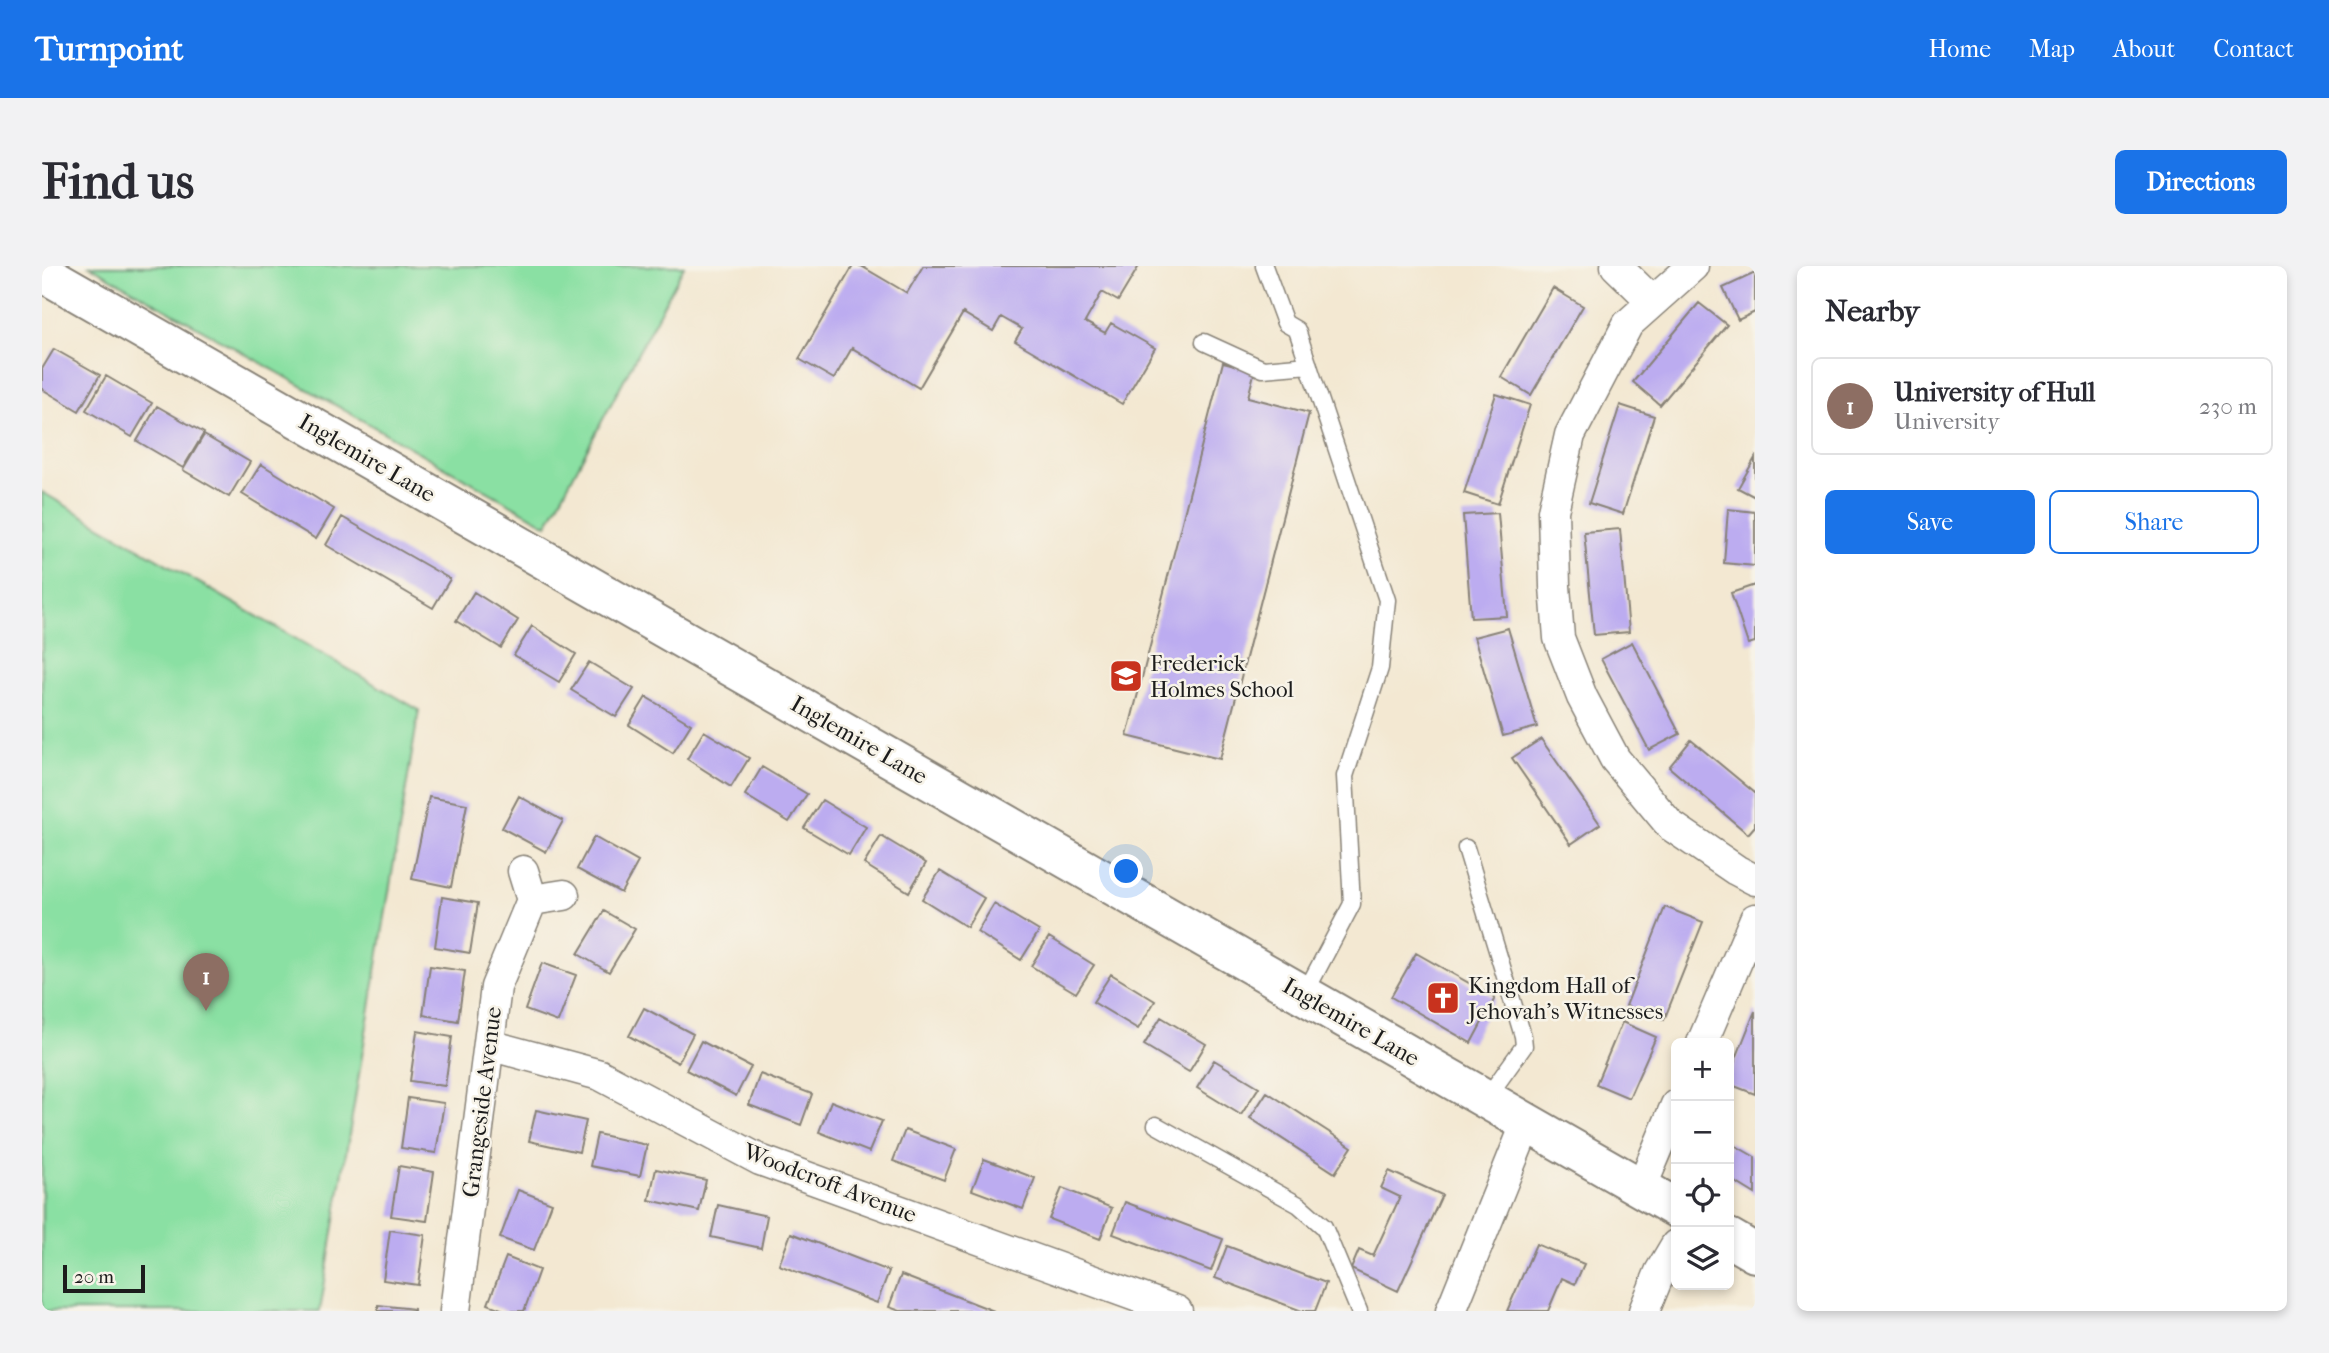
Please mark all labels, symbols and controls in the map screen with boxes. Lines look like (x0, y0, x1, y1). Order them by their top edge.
text: Turnpoint (35, 30, 183, 69)
text: Home (1929, 35, 1991, 63)
text: Map (2029, 35, 2075, 63)
text: About (2113, 35, 2175, 63)
text: Contact (2213, 35, 2294, 63)
button: Directions (2115, 150, 2287, 214)
text: Find us (42, 153, 194, 211)
text: Nearby (1825, 294, 1920, 329)
text: University of Hull (1894, 377, 2095, 408)
text: 1 (1846, 393, 1854, 420)
text: 230 m (2199, 393, 2257, 420)
street label: Inglemire Lane (294, 408, 440, 508)
text: University (1894, 408, 1999, 435)
button: Save (1825, 490, 2035, 554)
button: Share (2049, 490, 2259, 554)
place label: Frederick Holmes School (1150, 650, 1294, 703)
school or university icon: Frederick Holmes School (1107, 657, 1145, 695)
street label: Inglemire Lane (786, 690, 932, 790)
your location (1109, 854, 1143, 888)
pin: 1 (183, 953, 229, 1011)
street label: Inglemire Lane (1278, 972, 1424, 1072)
place label: Kingdom Hall of Jehovah's Witnesses (1466, 972, 1663, 1025)
church icon: Kingdom Hall of Jehovah's Witnesses (1424, 979, 1462, 1017)
street label: Grangeside Avenue (457, 1005, 507, 1199)
map controls (1671, 1038, 1734, 1290)
button: + (1671, 1038, 1734, 1101)
button: − (1671, 1101, 1734, 1164)
street label: Woodcroft Avenue (739, 1137, 920, 1228)
button: locate (1671, 1164, 1734, 1227)
button: layers (1671, 1227, 1734, 1290)
scale bar (63, 1262, 145, 1294)
text: 20 m (74, 1266, 114, 1288)

